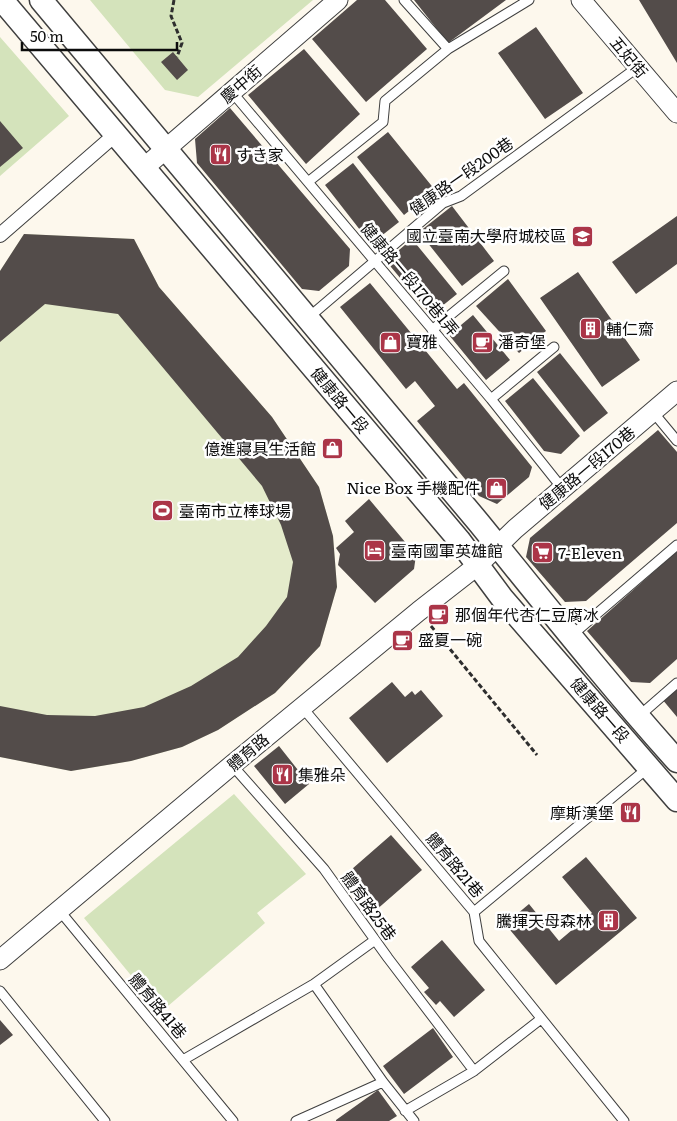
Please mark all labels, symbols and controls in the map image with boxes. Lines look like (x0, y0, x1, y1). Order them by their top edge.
scale bar (22, 20, 178, 52)
text: 50 m (30, 24, 64, 47)
street label: 五妃街 (605, 30, 654, 82)
street label: 慶中街 (214, 58, 266, 108)
street label: 健康路一段200巷 (403, 130, 518, 220)
place label: すき家 (236, 142, 284, 166)
restaurant icon: すき家 (208, 143, 232, 167)
street label: 健康路一段170巷1弄 (356, 216, 466, 340)
place label: 國立臺南大學府城校區 (406, 223, 566, 247)
school or university icon: 國立臺南大學府城校區 (570, 224, 594, 248)
place label: 輔仁齋 (606, 316, 654, 340)
building icon: 輔仁齋 (578, 317, 602, 341)
place label: 寶雅 (406, 329, 438, 353)
place label: 潘奇堡 (498, 329, 546, 353)
shop icon: 寶雅 (378, 330, 402, 354)
cafe icon: 潘奇堡 (470, 330, 494, 354)
street label: 健康路一段 (306, 361, 376, 438)
street label: 健康路一段170巷 (533, 420, 640, 515)
place label: 億進寢具生活館 (204, 436, 316, 460)
shop icon: 億進寢具生活館 (320, 437, 344, 461)
place label: Nice Box 手機配件 (346, 475, 480, 499)
shop icon: Nice Box 手機配件 (484, 476, 508, 500)
place label: 臺南市立棒球場 (179, 498, 291, 522)
sports icon: 臺南市立棒球場 (151, 499, 175, 523)
place label: 臺南國軍英雄館 (391, 538, 503, 562)
hotel icon: 臺南國軍英雄館 (363, 539, 387, 563)
place label: 7-Eleven (558, 540, 622, 564)
supermarket icon: 7-Eleven (530, 541, 554, 565)
place label: 那個年代杏仁豆腐冰 (455, 602, 599, 626)
cafe icon: 那個年代杏仁豆腐冰 (427, 603, 451, 627)
place label: 盛夏一碗 (418, 627, 482, 651)
cafe icon: 盛夏一碗 (390, 628, 414, 652)
street label: 健康路一段 (565, 671, 636, 747)
street label: 體育路 (221, 727, 273, 776)
place label: 集雅朵 (298, 762, 346, 786)
restaurant icon: 集雅朵 (270, 763, 294, 787)
place label: 摩斯漢堡 (550, 800, 614, 824)
restaurant icon: 摩斯漢堡 (618, 801, 642, 825)
street label: 體育路21巷 (421, 827, 490, 902)
street label: 體育路25巷 (337, 866, 403, 945)
place label: 騰揮天母森林 (496, 908, 592, 932)
building icon: 騰揮天母森林 (596, 909, 620, 933)
street label: 體育路41巷 (124, 967, 193, 1043)

